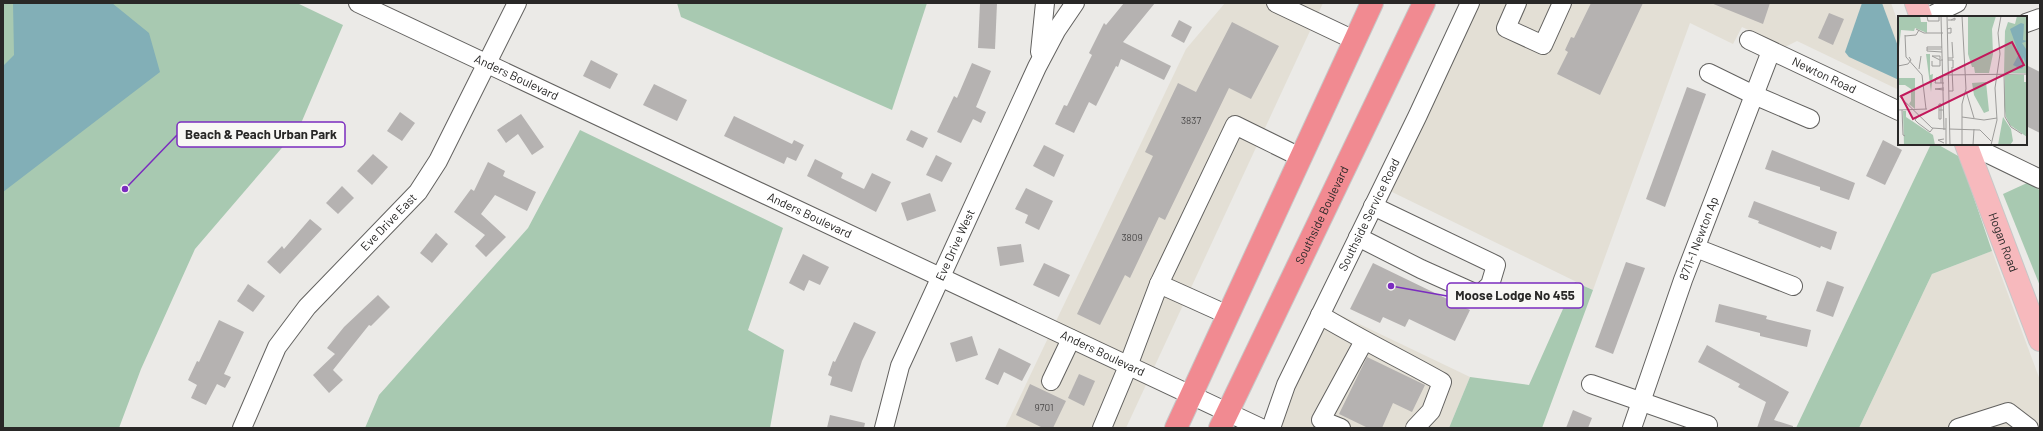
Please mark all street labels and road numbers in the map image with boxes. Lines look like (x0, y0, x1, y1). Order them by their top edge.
street label: Anders Boulevard (472, 51, 561, 102)
street label: Newton Road (1790, 53, 1859, 96)
street label: Southside Service Road (1335, 156, 1402, 273)
street label: Southside Boulevard (1292, 163, 1351, 266)
street label: Anders Boulevard (766, 189, 854, 240)
street label: Eve Drive East (357, 190, 419, 253)
street label: 8711-1 Newton Ap (1676, 194, 1720, 282)
street label: Eve Drive West (932, 207, 977, 283)
street label: Hogan Road (1986, 210, 2022, 274)
street label: Anders Boulevard (1059, 327, 1147, 378)

